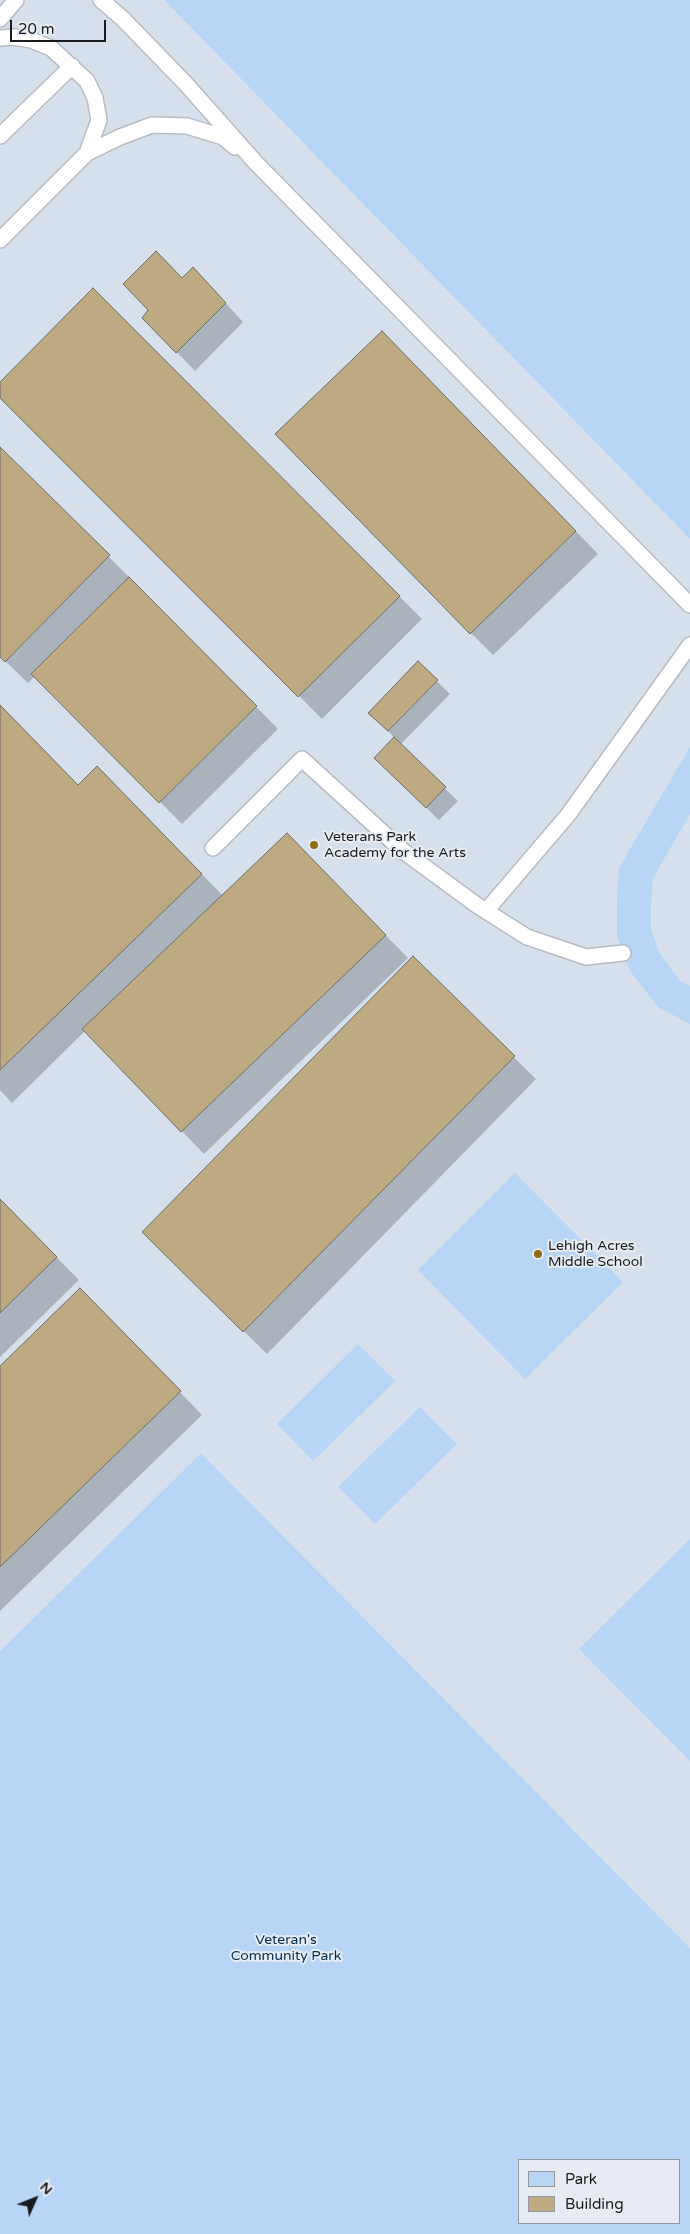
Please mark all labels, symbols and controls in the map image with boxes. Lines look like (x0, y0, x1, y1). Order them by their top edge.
scale bar (12, 10, 109, 42)
text: 20 m (18, 20, 55, 38)
place label: Veterans Park Academy for the Arts (324, 829, 466, 862)
marker: Veterans Park Academy for the Arts (308, 839, 320, 851)
place label: Lehigh Acres Middle School (548, 1238, 643, 1270)
marker: Lehigh Acres Middle School (532, 1248, 544, 1260)
park label: Veteran's Community Park (231, 1932, 341, 1964)
legend (518, 2159, 680, 2224)
text: Park (565, 2170, 597, 2188)
north arrow (10, 2174, 60, 2224)
text: N (36, 2178, 56, 2198)
text: Building (565, 2195, 624, 2213)

